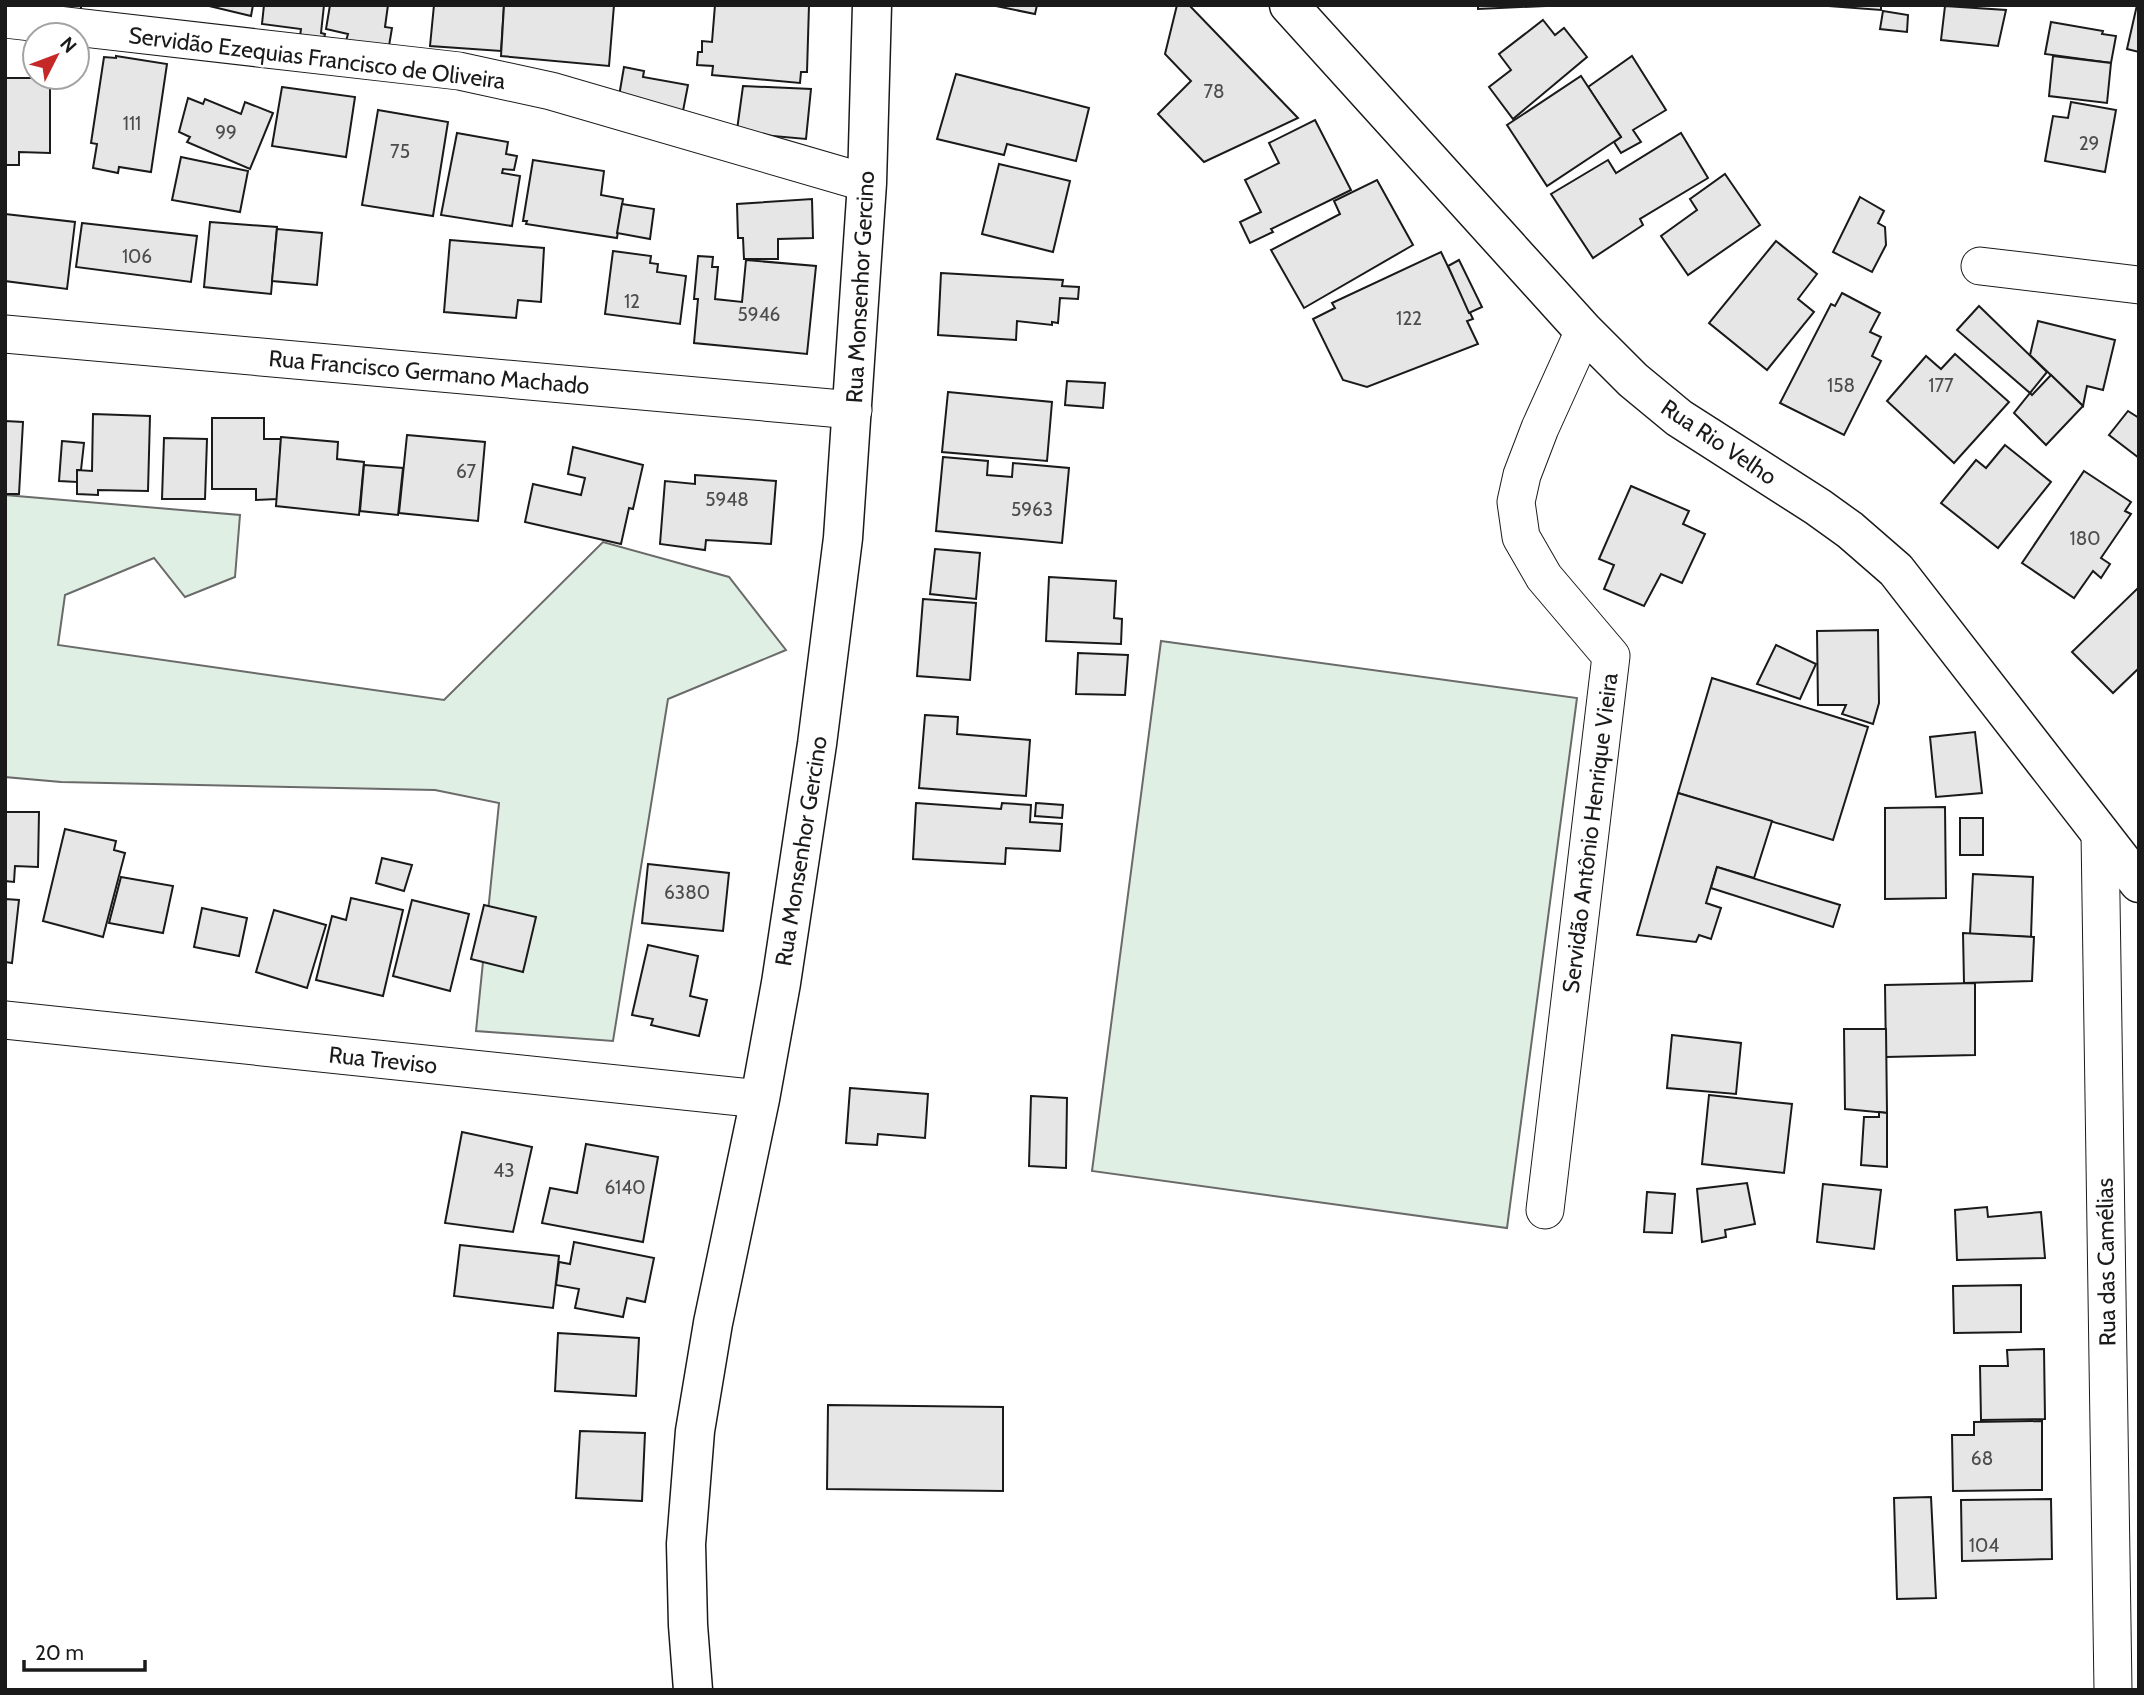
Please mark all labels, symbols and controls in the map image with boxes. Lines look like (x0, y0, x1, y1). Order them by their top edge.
north arrow (21, 21, 91, 91)
street label: Servidão Ezequias Francisco de Oliveira (127, 21, 507, 95)
text: N (55, 32, 81, 58)
house number: 78 (1203, 80, 1225, 103)
house number: 111 (123, 112, 141, 135)
house number: 99 (215, 121, 237, 144)
house number: 29 (2079, 132, 2099, 155)
house number: 75 (390, 140, 410, 163)
street label: Rua Monsenhor Gercino (840, 170, 880, 404)
house number: 106 (122, 245, 152, 268)
house number: 12 (624, 290, 640, 313)
house number: 5946 (738, 303, 780, 326)
house number: 122 (1396, 307, 1422, 330)
street label: Rua Francisco Germano Machado (267, 344, 591, 400)
house number: 158 (1827, 374, 1855, 397)
house number: 177 (1928, 374, 1954, 397)
street label: Rua Rio Velho (1656, 393, 1782, 491)
house number: 67 (456, 460, 477, 483)
house number: 5948 (705, 488, 749, 511)
house number: 5963 (1011, 498, 1053, 521)
house number: 180 (2070, 527, 2100, 550)
street label: Servidão Antônio Henrique Vieira (1556, 671, 1624, 995)
street label: Rua Monsenhor Gercino (769, 734, 833, 968)
house number: 6380 (664, 881, 710, 904)
street label: Rua Treviso (327, 1040, 439, 1080)
house number: 43 (493, 1159, 515, 1182)
house number: 6140 (604, 1176, 646, 1199)
street label: Rua das Camélias (2091, 1178, 2121, 1346)
house number: 68 (1971, 1447, 1993, 1470)
house number: 104 (1969, 1534, 1999, 1557)
scale bar (24, 1628, 145, 1672)
text: 20 m (35, 1640, 84, 1665)

